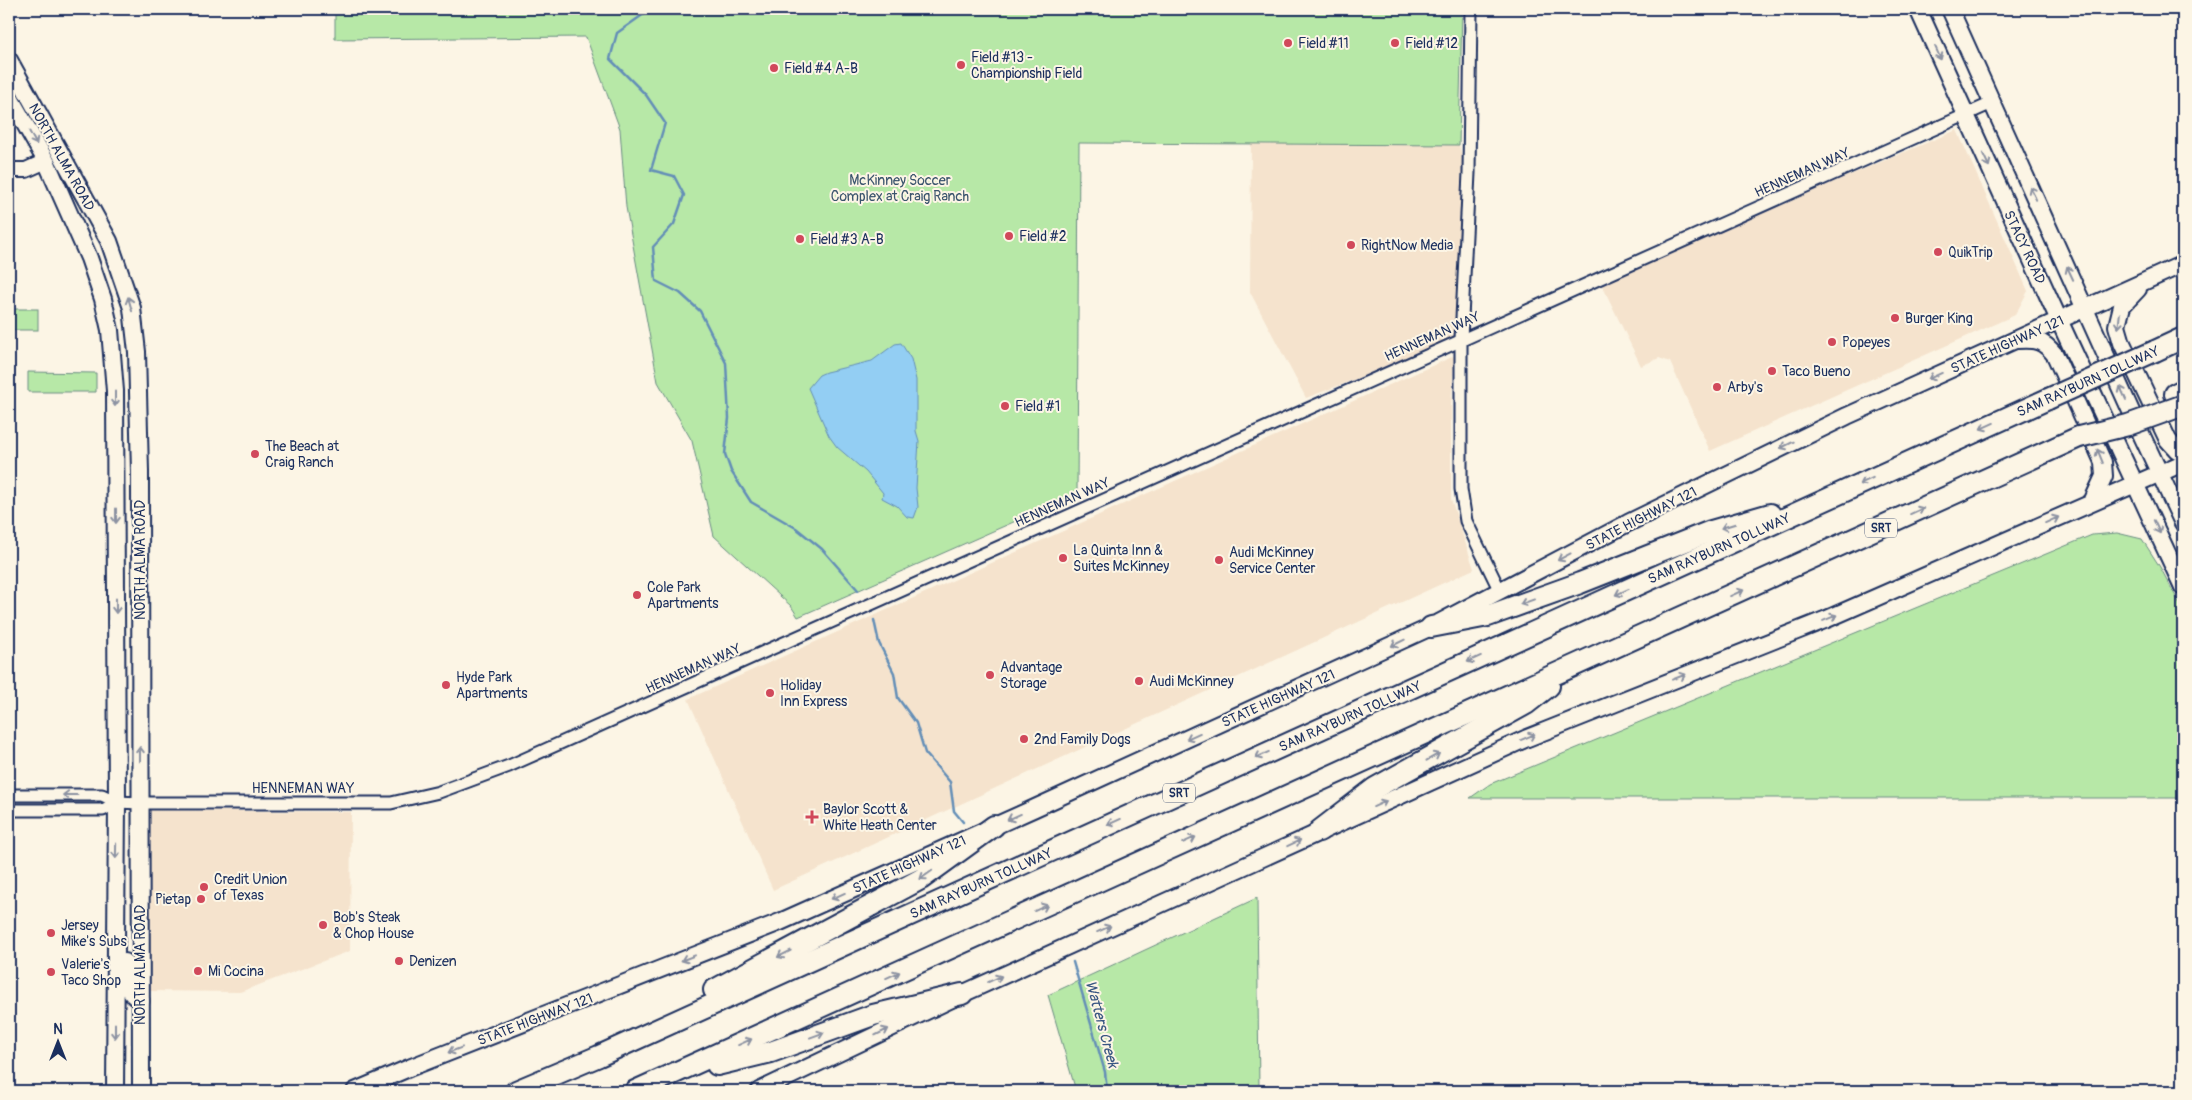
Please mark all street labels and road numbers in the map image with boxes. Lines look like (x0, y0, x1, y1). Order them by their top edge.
street label: NORTH ALMA ROAD (25, 101, 98, 214)
street label: HENNEMAN WAY (1752, 144, 1853, 201)
street label: STACY ROAD (2000, 208, 2049, 287)
street label: HENNEMAN WAY (1382, 308, 1483, 365)
street label: STATE HIGHWAY 121 (1948, 312, 2067, 377)
street label: SAM RAYBURN TOLLWAY (2014, 342, 2162, 421)
street label: HENNEMAN WAY (1012, 474, 1113, 531)
street label: STATE HIGHWAY 121 (1583, 483, 1700, 554)
street label: NORTH ALMA ROAD (132, 500, 149, 620)
street label: SAM RAYBURN TOLLWAY (1645, 509, 1793, 588)
road number: SRT (1865, 518, 1897, 538)
street label: HENNEMAN WAY (643, 640, 744, 697)
street label: STATE HIGHWAY 121 (1219, 666, 1338, 731)
street label: SAM RAYBURN TOLLWAY (1276, 677, 1424, 756)
street label: HENNEMAN WAY (252, 780, 354, 797)
road number: SRT (1163, 784, 1195, 802)
street label: STATE HIGHWAY 121 (850, 832, 969, 897)
street label: SAM RAYBURN TOLLWAY (907, 844, 1055, 923)
street label: NORTH ALMA ROAD (132, 905, 149, 1025)
street label: STATE HIGHWAY 121 (475, 990, 595, 1049)

